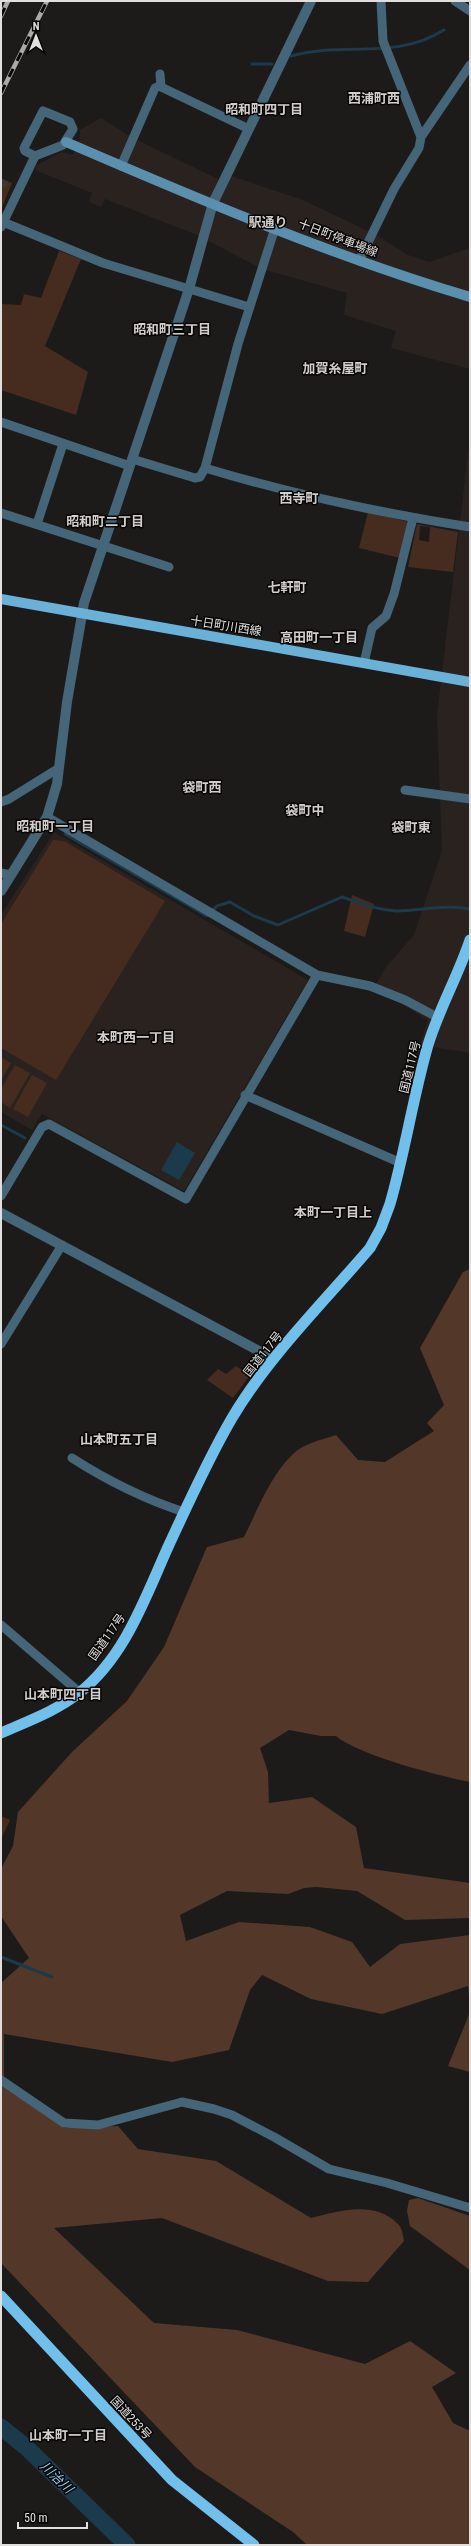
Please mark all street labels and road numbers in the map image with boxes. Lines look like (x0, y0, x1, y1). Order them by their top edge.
street label: 十日町停車場線 (296, 216, 380, 260)
street label: 十日町川西線 (189, 613, 263, 639)
street label: 国道117号 (397, 1039, 423, 1095)
street label: 国道117号 (241, 1329, 285, 1379)
street label: 国道117号 (86, 1611, 128, 1663)
street label: 国道253号 (108, 2394, 154, 2442)

